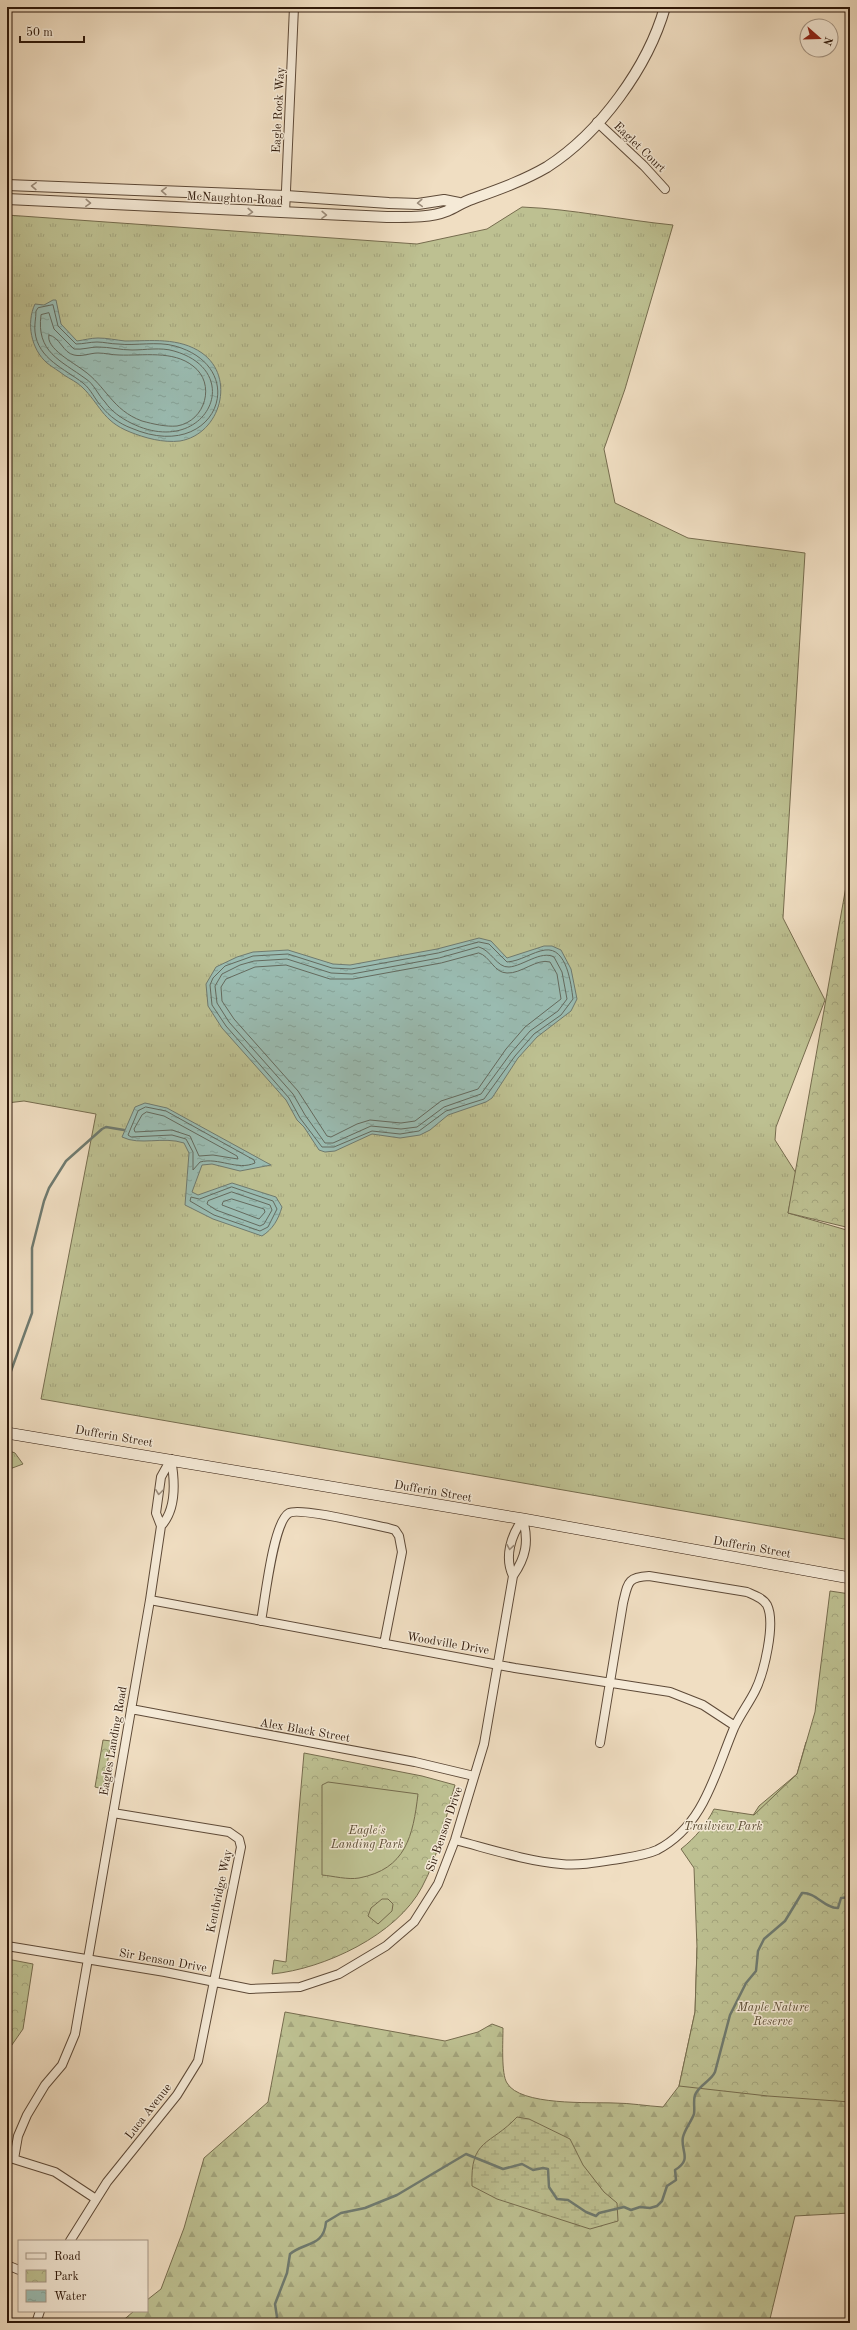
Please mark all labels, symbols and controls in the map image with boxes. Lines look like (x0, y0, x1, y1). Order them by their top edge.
scale bar (20, 18, 84, 44)
north arrow (799, 18, 839, 58)
text: 50 m (26, 26, 53, 39)
text: N (820, 35, 834, 47)
street label: Eagle Rock Way (271, 66, 287, 153)
street label: Eaglet Court (611, 120, 667, 175)
one-way arrow (31, 182, 37, 190)
one-way arrow (161, 187, 167, 196)
street label: McNaughton Road (186, 190, 284, 208)
one-way arrow (85, 199, 91, 208)
one-way arrow (417, 199, 423, 208)
one-way arrow (247, 207, 253, 216)
one-way arrow (321, 211, 327, 219)
street label: Dufferin Street (74, 1424, 154, 1450)
street label: Dufferin Street (393, 1479, 473, 1505)
one-way arrow (155, 1489, 164, 1495)
street label: Dufferin Street (712, 1535, 792, 1561)
one-way arrow (507, 1543, 515, 1550)
street label: Woodville Drive (406, 1631, 491, 1657)
street label: Eagles Landing Road (98, 1685, 130, 1797)
street label: Alex Black Street (259, 1717, 351, 1745)
street label: Sir Benson Drive (425, 1785, 465, 1873)
park label: Trailview Park (684, 1821, 762, 1833)
park label: Eagle's Landing Park (330, 1825, 403, 1851)
street label: Kentbridge Way (205, 1848, 235, 1934)
street label: Sir Benson Drive (118, 1947, 208, 1975)
park label: Maple Nature Reserve (736, 2002, 809, 2028)
street label: Luca Avenue (123, 2081, 174, 2142)
legend (18, 2240, 148, 2312)
text: Road (54, 2251, 81, 2263)
text: Park (54, 2271, 79, 2283)
text: Water (54, 2291, 87, 2303)

